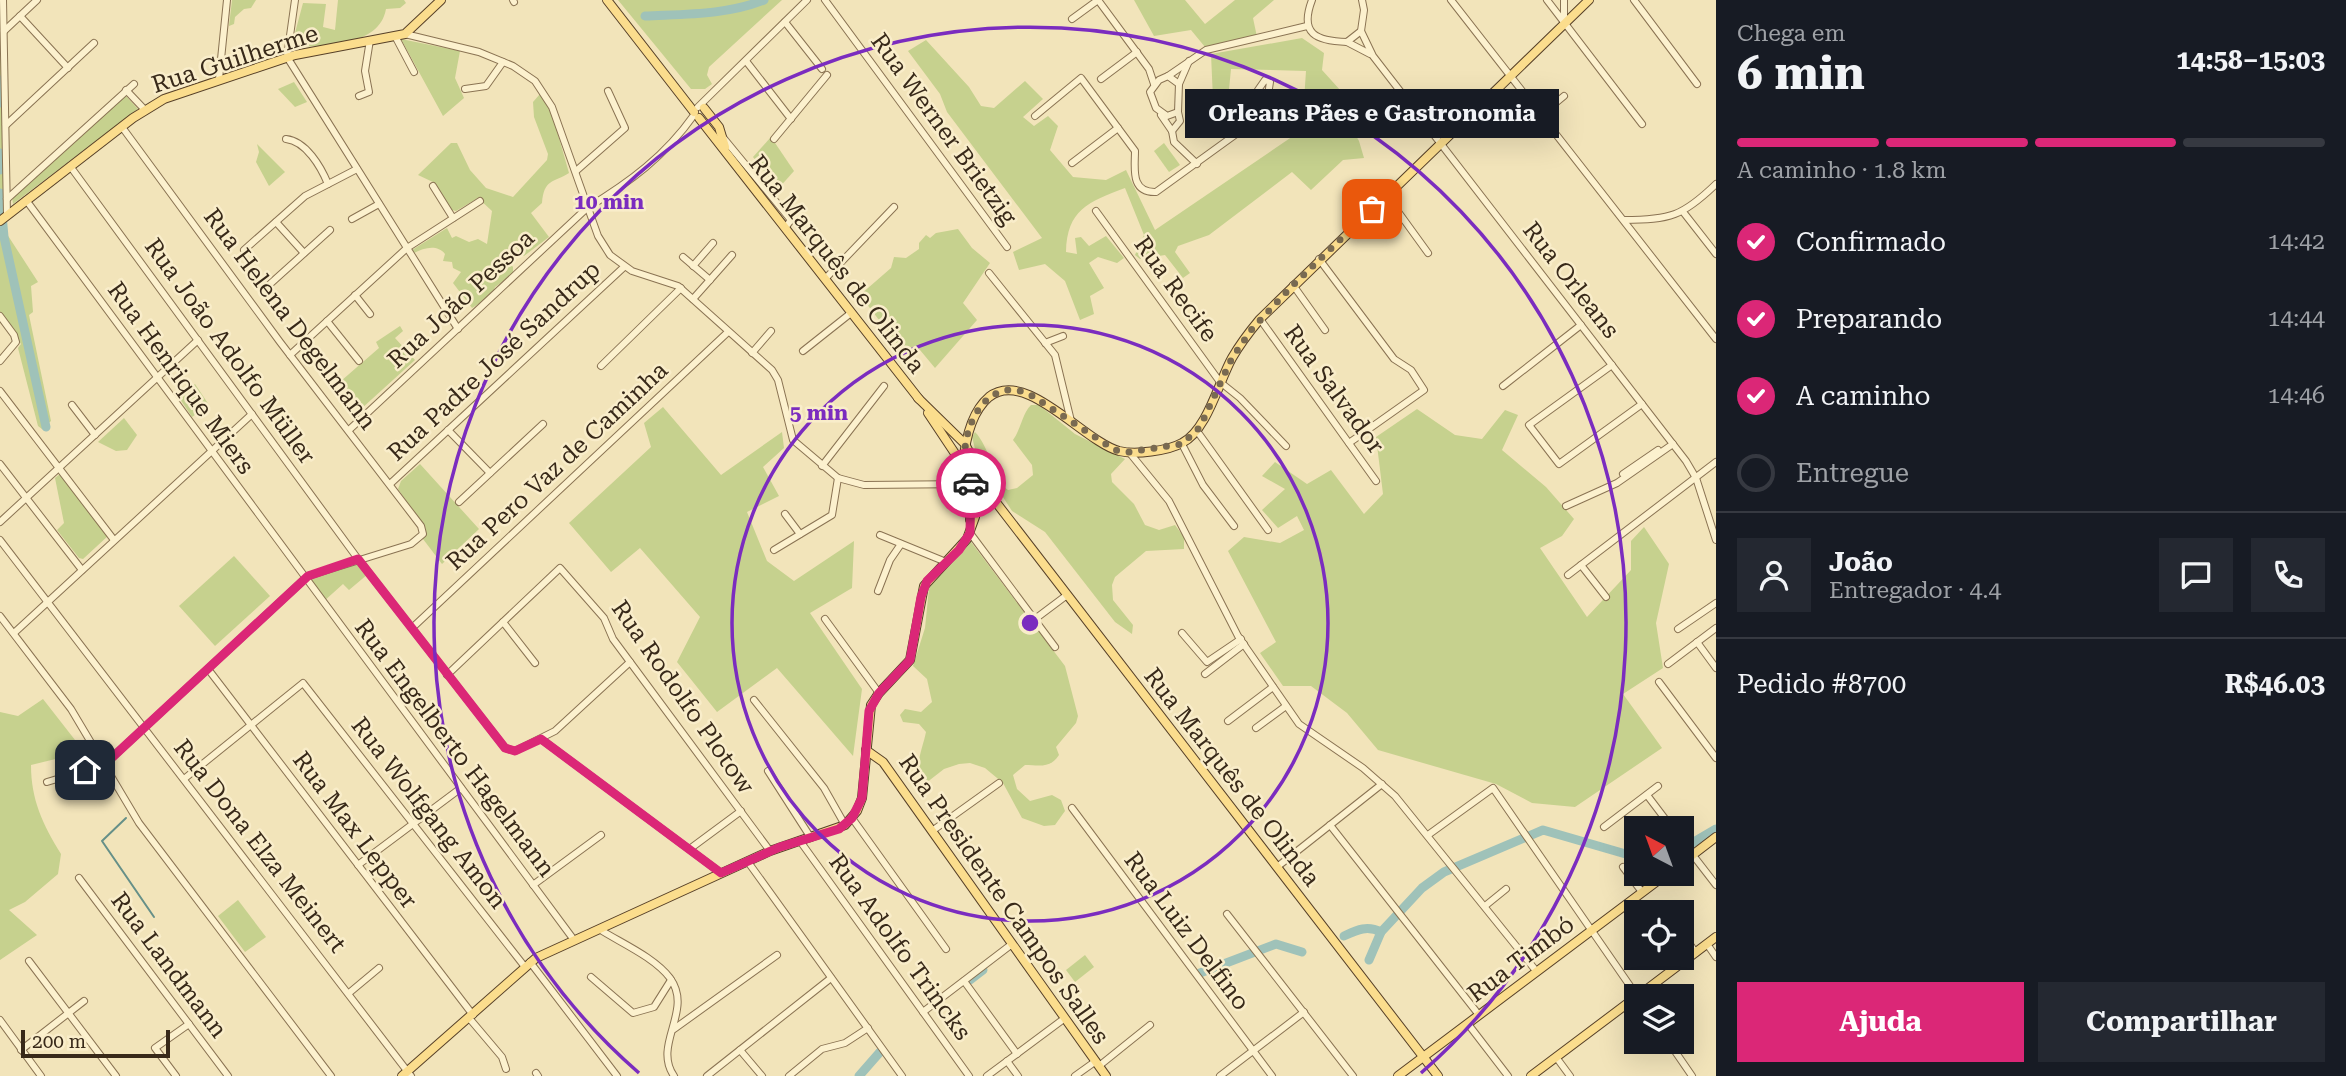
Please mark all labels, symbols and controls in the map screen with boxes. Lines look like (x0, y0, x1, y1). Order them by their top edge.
street label: Rua Guilherme (148, 19, 322, 99)
text: Chega em (1737, 20, 1845, 47)
street label: Rua Werner Brietzig (865, 28, 1023, 230)
text: 14:58–15:03 (2176, 45, 2325, 75)
text: 6 min (1737, 46, 1865, 100)
callout: Orleans Pães e Gastronomia (1185, 90, 1559, 139)
text: Orleans Pães e Gastronomia (1208, 100, 1536, 127)
street label: Rua Marquês de Olinda (743, 149, 931, 379)
text: A caminho · 1.8 km (1737, 157, 1947, 184)
pin (1342, 179, 1402, 239)
text: 10 min (574, 190, 644, 214)
icon: bag (1353, 190, 1391, 228)
street label: Rua Helena Degelmann (198, 203, 382, 435)
street label: Rua Orleans (1517, 216, 1625, 344)
icon: check (1737, 223, 1775, 261)
street label: Rua João Pessoa (382, 224, 540, 374)
text: Confirmado (1796, 227, 1946, 257)
text: 14:42 (2268, 228, 2325, 255)
street label: Rua Recife (1128, 231, 1224, 347)
street label: Rua João Adolfo Müller (139, 233, 321, 469)
street label: Rua Padre José Sandrup (382, 255, 606, 467)
street label: Rua Henrique Miers (102, 276, 260, 480)
icon: check (1737, 300, 1775, 338)
text: Preparando (1796, 304, 1942, 334)
text: 14:44 (2268, 305, 2325, 332)
street label: Rua Salvador (1278, 319, 1390, 459)
street label: Rua Pero Vaz de Caminha (441, 356, 673, 576)
icon: check (1737, 377, 1775, 415)
text: A caminho (1796, 381, 1931, 411)
text: 14:46 (2268, 382, 2325, 409)
text: 5 min (790, 401, 848, 425)
courier (936, 448, 1006, 518)
text: Entregue (1796, 458, 1909, 488)
icon: car (952, 464, 990, 502)
button: person (1737, 538, 1811, 612)
button: chat (2159, 538, 2233, 612)
button: phone (2251, 538, 2325, 612)
text: João (1829, 547, 1893, 577)
text: Entregador · 4.4 (1829, 577, 2001, 604)
street label: Rua Rodolfo Plotow (606, 595, 760, 799)
centre of rings (1018, 611, 1042, 635)
street label: Rua Engelberto Hagelmann (349, 614, 561, 882)
street label: Rua Marquês de Olinda (1138, 662, 1326, 892)
text: Pedido #8700 (1737, 669, 1906, 699)
text: R$46.03 (2225, 669, 2325, 699)
street label: Rua Wolfgang Amon (346, 712, 512, 914)
street label: Rua Dona Elza Meinert (168, 734, 352, 958)
pin (55, 740, 115, 800)
street label: Rua Max Lepper (287, 746, 423, 914)
street label: Rua Presidente Campos Salles (893, 749, 1115, 1049)
icon: home (66, 751, 104, 789)
north arrow (1624, 816, 1694, 886)
map controls (1624, 816, 1694, 1054)
street label: Rua Luiz Delfino (1118, 846, 1256, 1016)
street label: Rua Adolfo Trincks (823, 848, 977, 1046)
street label: Rua Landmann (105, 887, 233, 1043)
button: locate (1624, 900, 1694, 970)
street label: Rua Timbó (1462, 910, 1580, 1008)
button: Ajuda (1737, 982, 2024, 1062)
button: Compartilhar (2038, 982, 2325, 1062)
button: layers (1624, 984, 1694, 1054)
scale bar (21, 1027, 170, 1059)
text: 200 m (32, 1030, 86, 1053)

